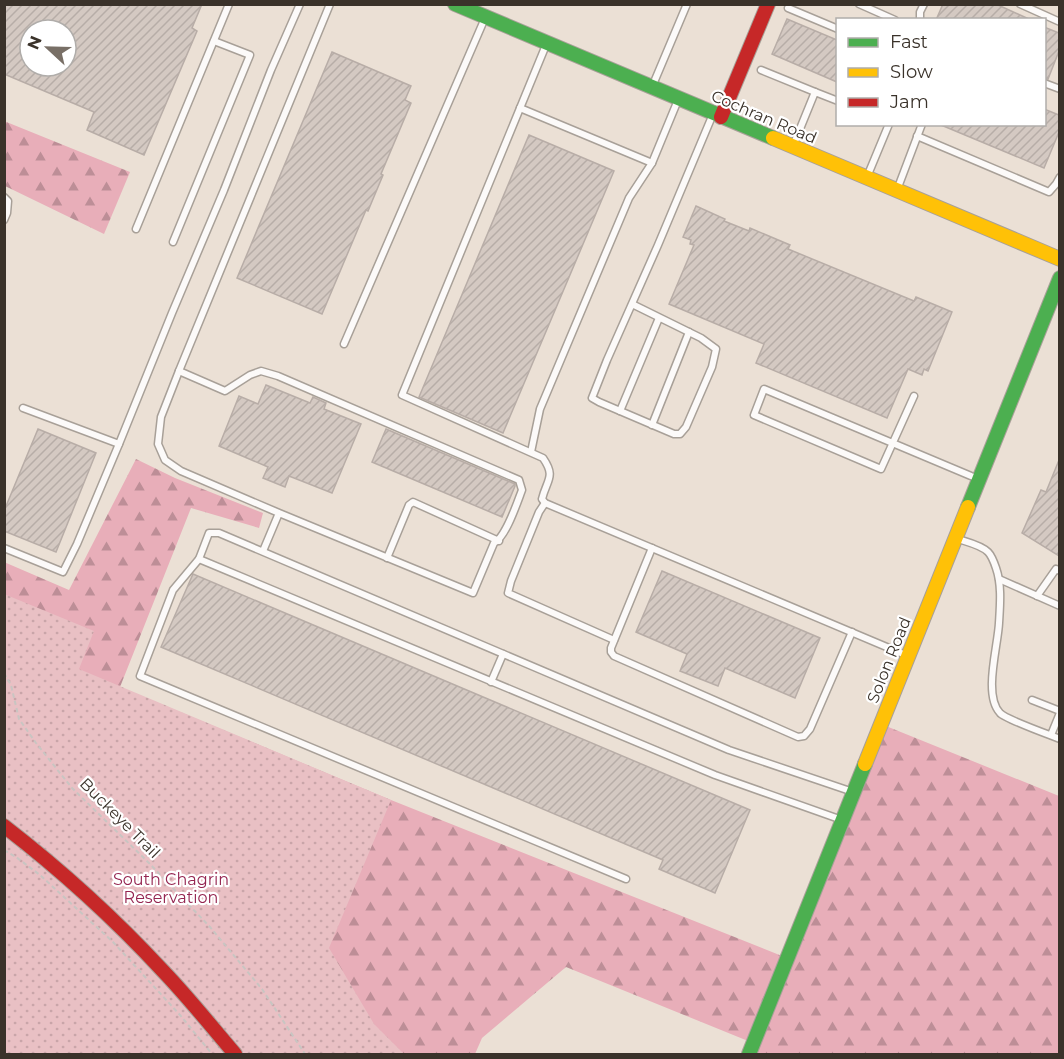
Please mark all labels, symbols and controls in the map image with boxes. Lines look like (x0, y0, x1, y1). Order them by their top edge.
north arrow (18, 18, 78, 78)
legend (836, 18, 1046, 126)
text: Fast (890, 31, 928, 53)
text: N (23, 33, 46, 52)
text: Slow (890, 61, 933, 83)
street label: Cochran Road (708, 86, 820, 148)
text: Jam (889, 91, 929, 113)
street label: Solon Road (863, 614, 915, 706)
street label: Buckeye Trail (76, 774, 164, 862)
park label: South Chagrin Reservation (113, 870, 229, 907)

